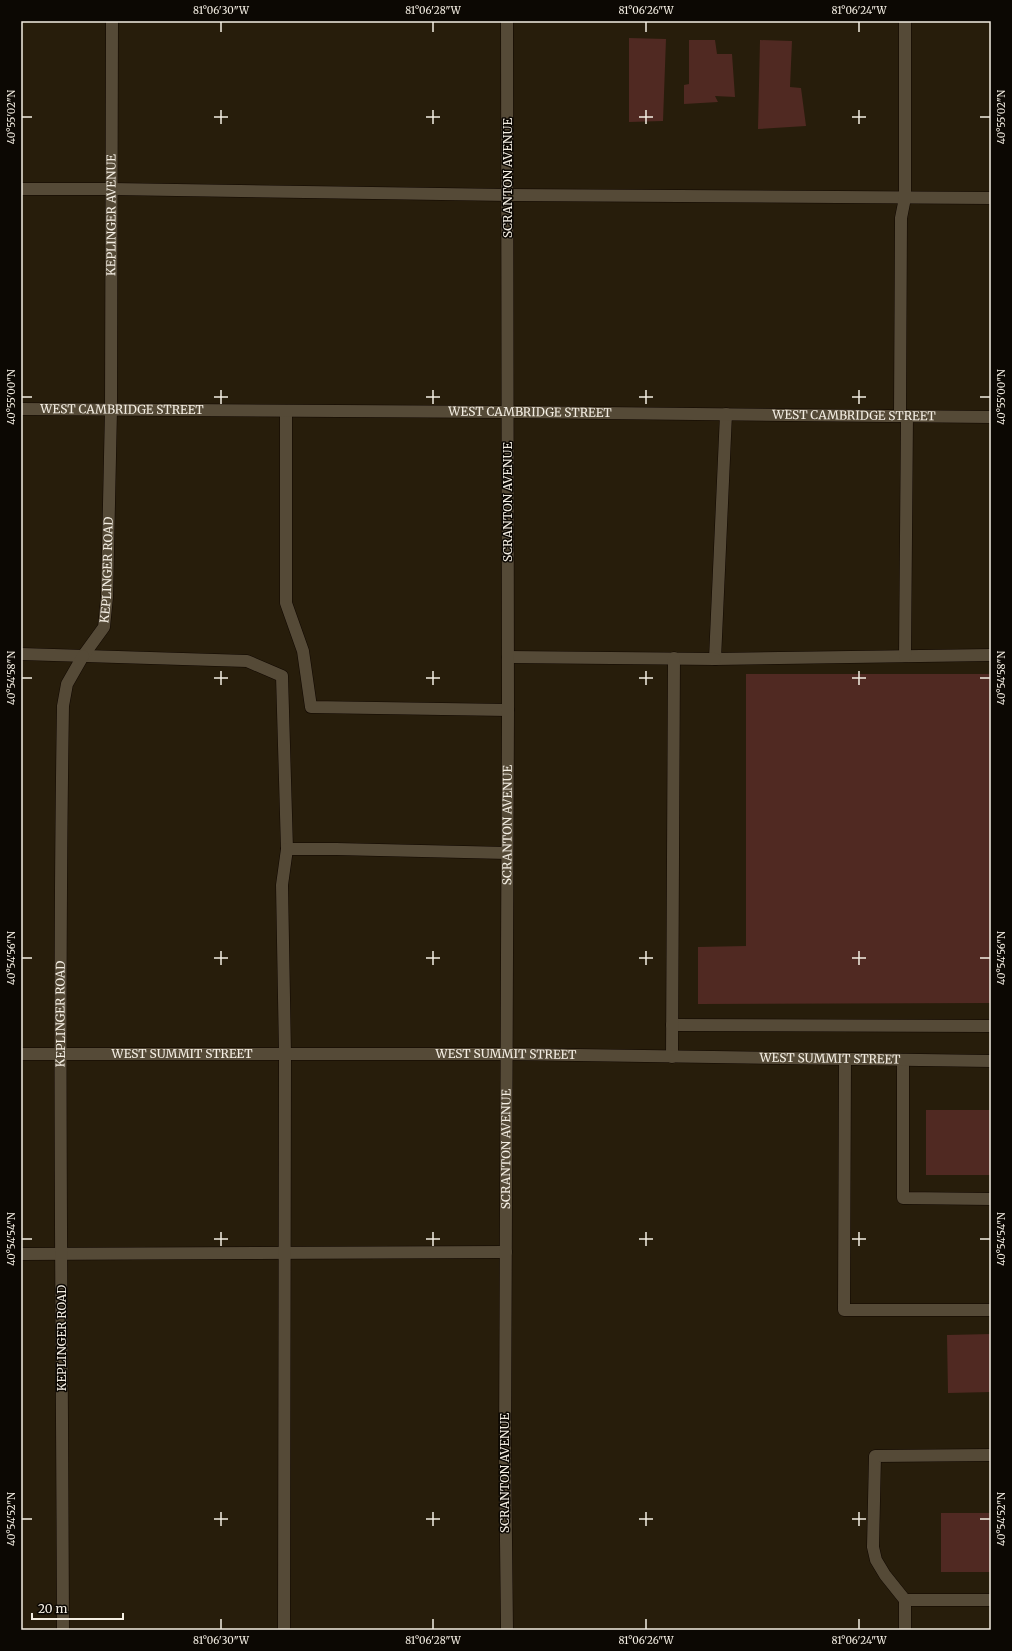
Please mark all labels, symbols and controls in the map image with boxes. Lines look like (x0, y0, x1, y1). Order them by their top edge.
text: 81°06'30"W (193, 4, 250, 17)
text: 81°06'28"W (405, 4, 462, 17)
text: 81°06'26"W (618, 4, 675, 17)
text: 81°06'24"W (832, 4, 887, 17)
text: 40°55'02"N (5, 89, 18, 144)
text: 40°55'02"N (995, 89, 1008, 144)
street label: SCRANTON AVENUE (500, 118, 515, 238)
street label: KEPLINGER AVENUE (103, 154, 119, 276)
text: 40°55'00"N (5, 369, 18, 425)
text: 40°55'00"N (995, 369, 1008, 425)
street label: WEST CAMBRIDGE STREET (39, 401, 204, 417)
street label: WEST CAMBRIDGE STREET (447, 404, 612, 420)
street label: WEST CAMBRIDGE STREET (771, 407, 936, 423)
street label: SCRANTON AVENUE (500, 442, 515, 562)
street label: KEPLINGER ROAD (96, 516, 116, 624)
text: 40°54'58"N (5, 651, 18, 705)
text: 40°54'58"N (995, 651, 1008, 705)
street label: SCRANTON AVENUE (499, 765, 515, 885)
text: 40°54'56"N (5, 931, 18, 985)
text: 40°54'56"N (995, 931, 1008, 985)
street label: KEPLINGER ROAD (53, 961, 68, 1067)
street label: WEST SUMMIT STREET (111, 1046, 253, 1061)
street label: WEST SUMMIT STREET (435, 1046, 577, 1062)
street label: WEST SUMMIT STREET (758, 1050, 901, 1067)
street label: SCRANTON AVENUE (498, 1089, 513, 1209)
text: 40°54'54"N (5, 1212, 18, 1266)
text: 40°54'54"N (995, 1212, 1008, 1266)
street label: KEPLINGER ROAD (54, 1285, 69, 1391)
street label: SCRANTON AVENUE (497, 1413, 512, 1533)
text: 40°54'52"N (5, 1492, 18, 1546)
text: 40°54'52"N (995, 1492, 1008, 1546)
scale bar (32, 1595, 123, 1621)
text: 20 m (38, 1601, 67, 1616)
text: 81°06'30"W (193, 1634, 250, 1647)
text: 81°06'28"W (405, 1634, 462, 1647)
text: 81°06'26"W (618, 1634, 675, 1647)
text: 81°06'24"W (832, 1634, 887, 1647)

